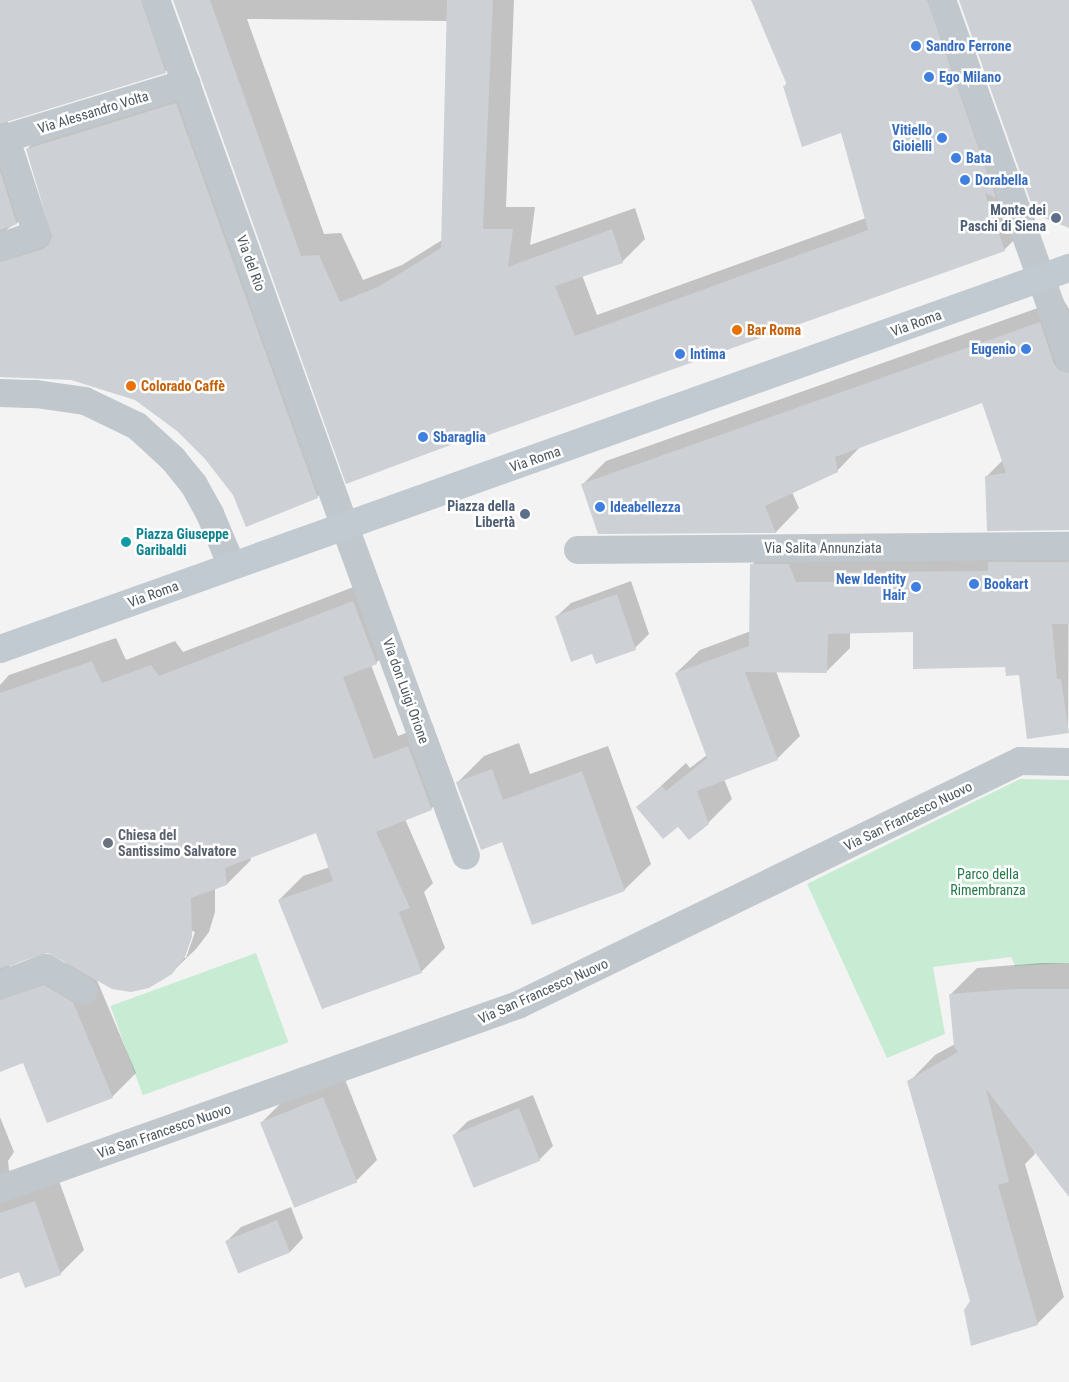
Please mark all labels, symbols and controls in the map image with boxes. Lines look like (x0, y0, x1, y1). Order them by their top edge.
place label: Sandro Ferrone (926, 38, 1011, 54)
marker: Sandro Ferrone (910, 40, 922, 52)
place label: Ego Milano (939, 69, 1001, 85)
marker: Ego Milano (923, 71, 935, 83)
street label: Via Alessandro Volta (36, 87, 150, 137)
place label: Vitiello Gioielli (892, 122, 932, 154)
marker: Vitiello Gioielli (936, 132, 948, 144)
place label: Bata (966, 150, 991, 166)
marker: Bata (950, 152, 962, 164)
place label: Dorabella (975, 172, 1028, 188)
marker: Dorabella (959, 174, 971, 186)
place label: Monte dei Paschi di Siena (960, 202, 1046, 234)
marker: Monte dei Paschi di Siena (1050, 212, 1062, 224)
street label: Via del Rio (233, 233, 269, 293)
street label: Via Roma (888, 306, 944, 340)
place label: Bar Roma (747, 322, 801, 338)
marker: Bar Roma (731, 324, 743, 336)
place label: Eugenio (971, 341, 1016, 357)
marker: Eugenio (1020, 343, 1032, 355)
place label: Intima (690, 346, 725, 362)
marker: Intima (674, 348, 686, 360)
place label: Colorado Caffè (141, 378, 225, 394)
marker: Colorado Caffè (125, 380, 137, 392)
place label: Sbaraglia (433, 429, 486, 445)
marker: Sbaraglia (417, 431, 429, 443)
street label: Via Roma (507, 442, 563, 476)
place label: Piazza della Libertà (447, 498, 515, 530)
place label: Ideabellezza (610, 499, 681, 515)
marker: Ideabellezza (594, 501, 606, 513)
marker: Piazza della Libertà (519, 508, 531, 520)
place label: Piazza Giuseppe Garibaldi (136, 526, 229, 558)
marker: Piazza Giuseppe Garibaldi (120, 536, 132, 548)
street label: Via Salita Annunziata (764, 540, 882, 556)
place label: New Identity Hair (836, 571, 906, 604)
place label: Bookart (984, 576, 1028, 592)
street label: Via Roma (125, 577, 181, 611)
marker: Bookart (968, 578, 980, 590)
marker: New Identity Hair (910, 581, 922, 593)
street label: Via don Luigi Orione (379, 636, 433, 746)
street label: Via San Francesco Nuovo (841, 778, 975, 854)
place label: Chiesa del Santissimo Salvatore (118, 827, 236, 860)
marker: Chiesa del Santissimo Salvatore (102, 837, 114, 849)
park label: Parco della Rimembranza (950, 866, 1026, 899)
street label: Via San Francesco Nuovo (475, 955, 611, 1027)
street label: Via San Francesco Nuovo (95, 1100, 233, 1162)

